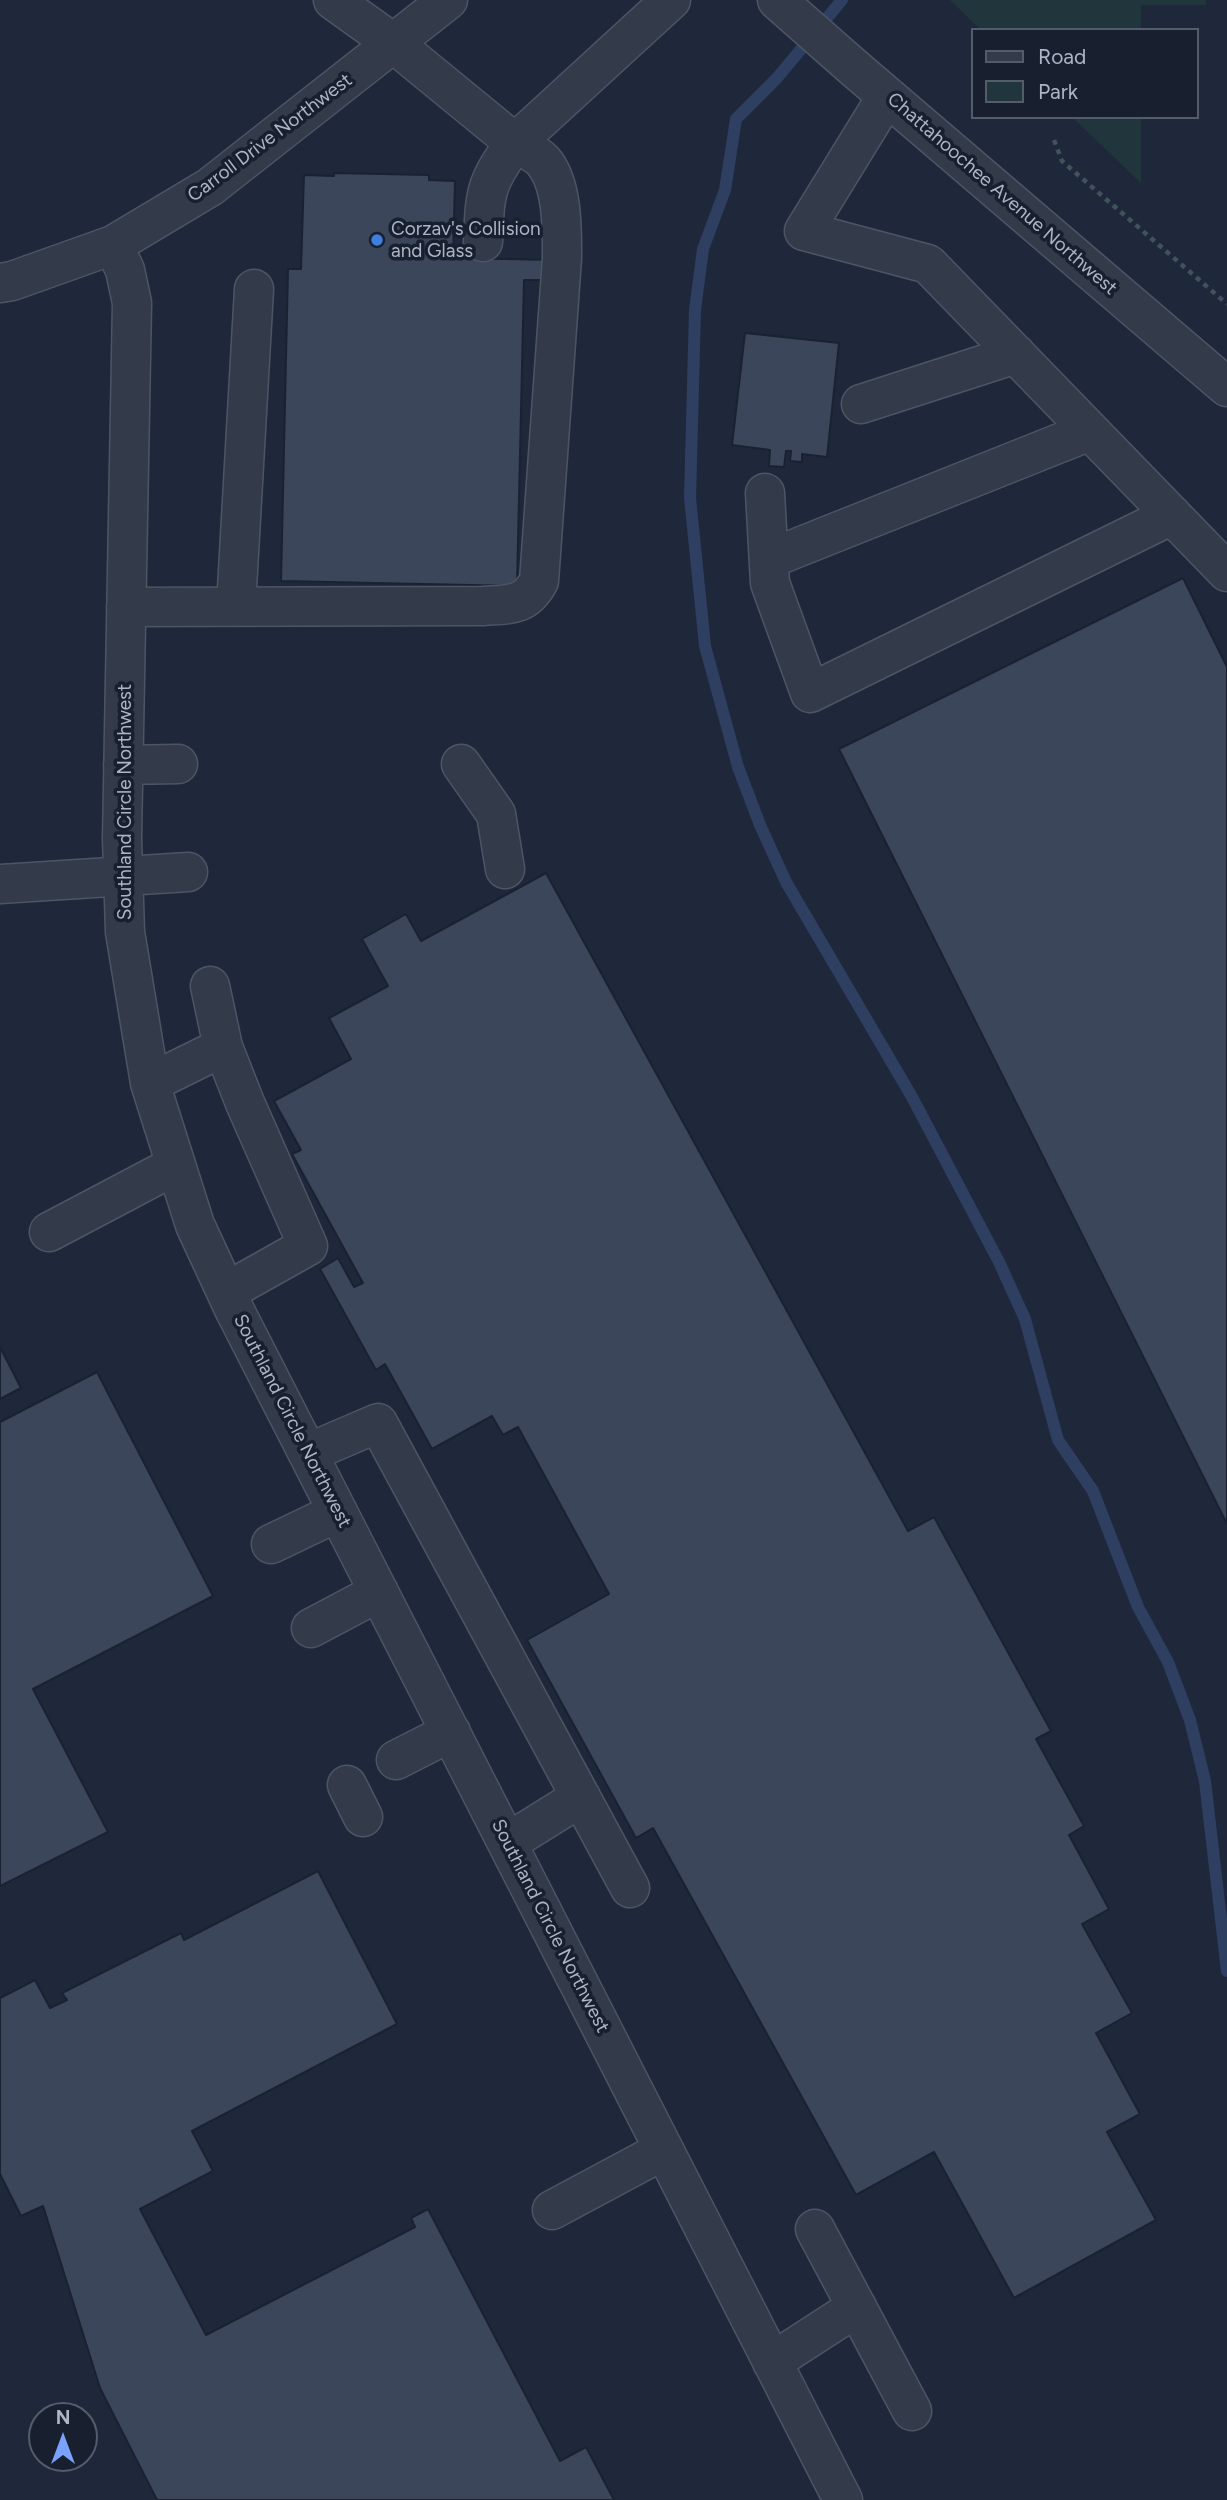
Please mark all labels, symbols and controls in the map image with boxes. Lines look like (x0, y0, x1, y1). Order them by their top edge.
legend (972, 28, 1199, 119)
text: Road (1038, 44, 1086, 69)
street label: Carroll Drive Northwest (183, 69, 357, 207)
text: Park (1038, 79, 1078, 104)
street label: Chattahoochee Avenue Northwest (883, 88, 1121, 300)
place label: Corzav's Collision and Glass (391, 218, 541, 262)
marker: Corzav's Collision and Glass (369, 232, 385, 248)
street label: Southland Circle Northwest (114, 684, 136, 920)
street label: Southland Circle Northwest (228, 1311, 356, 1531)
street label: Southland Circle Northwest (486, 1816, 614, 2036)
north arrow (28, 2402, 98, 2472)
text: N (56, 2406, 70, 2429)

